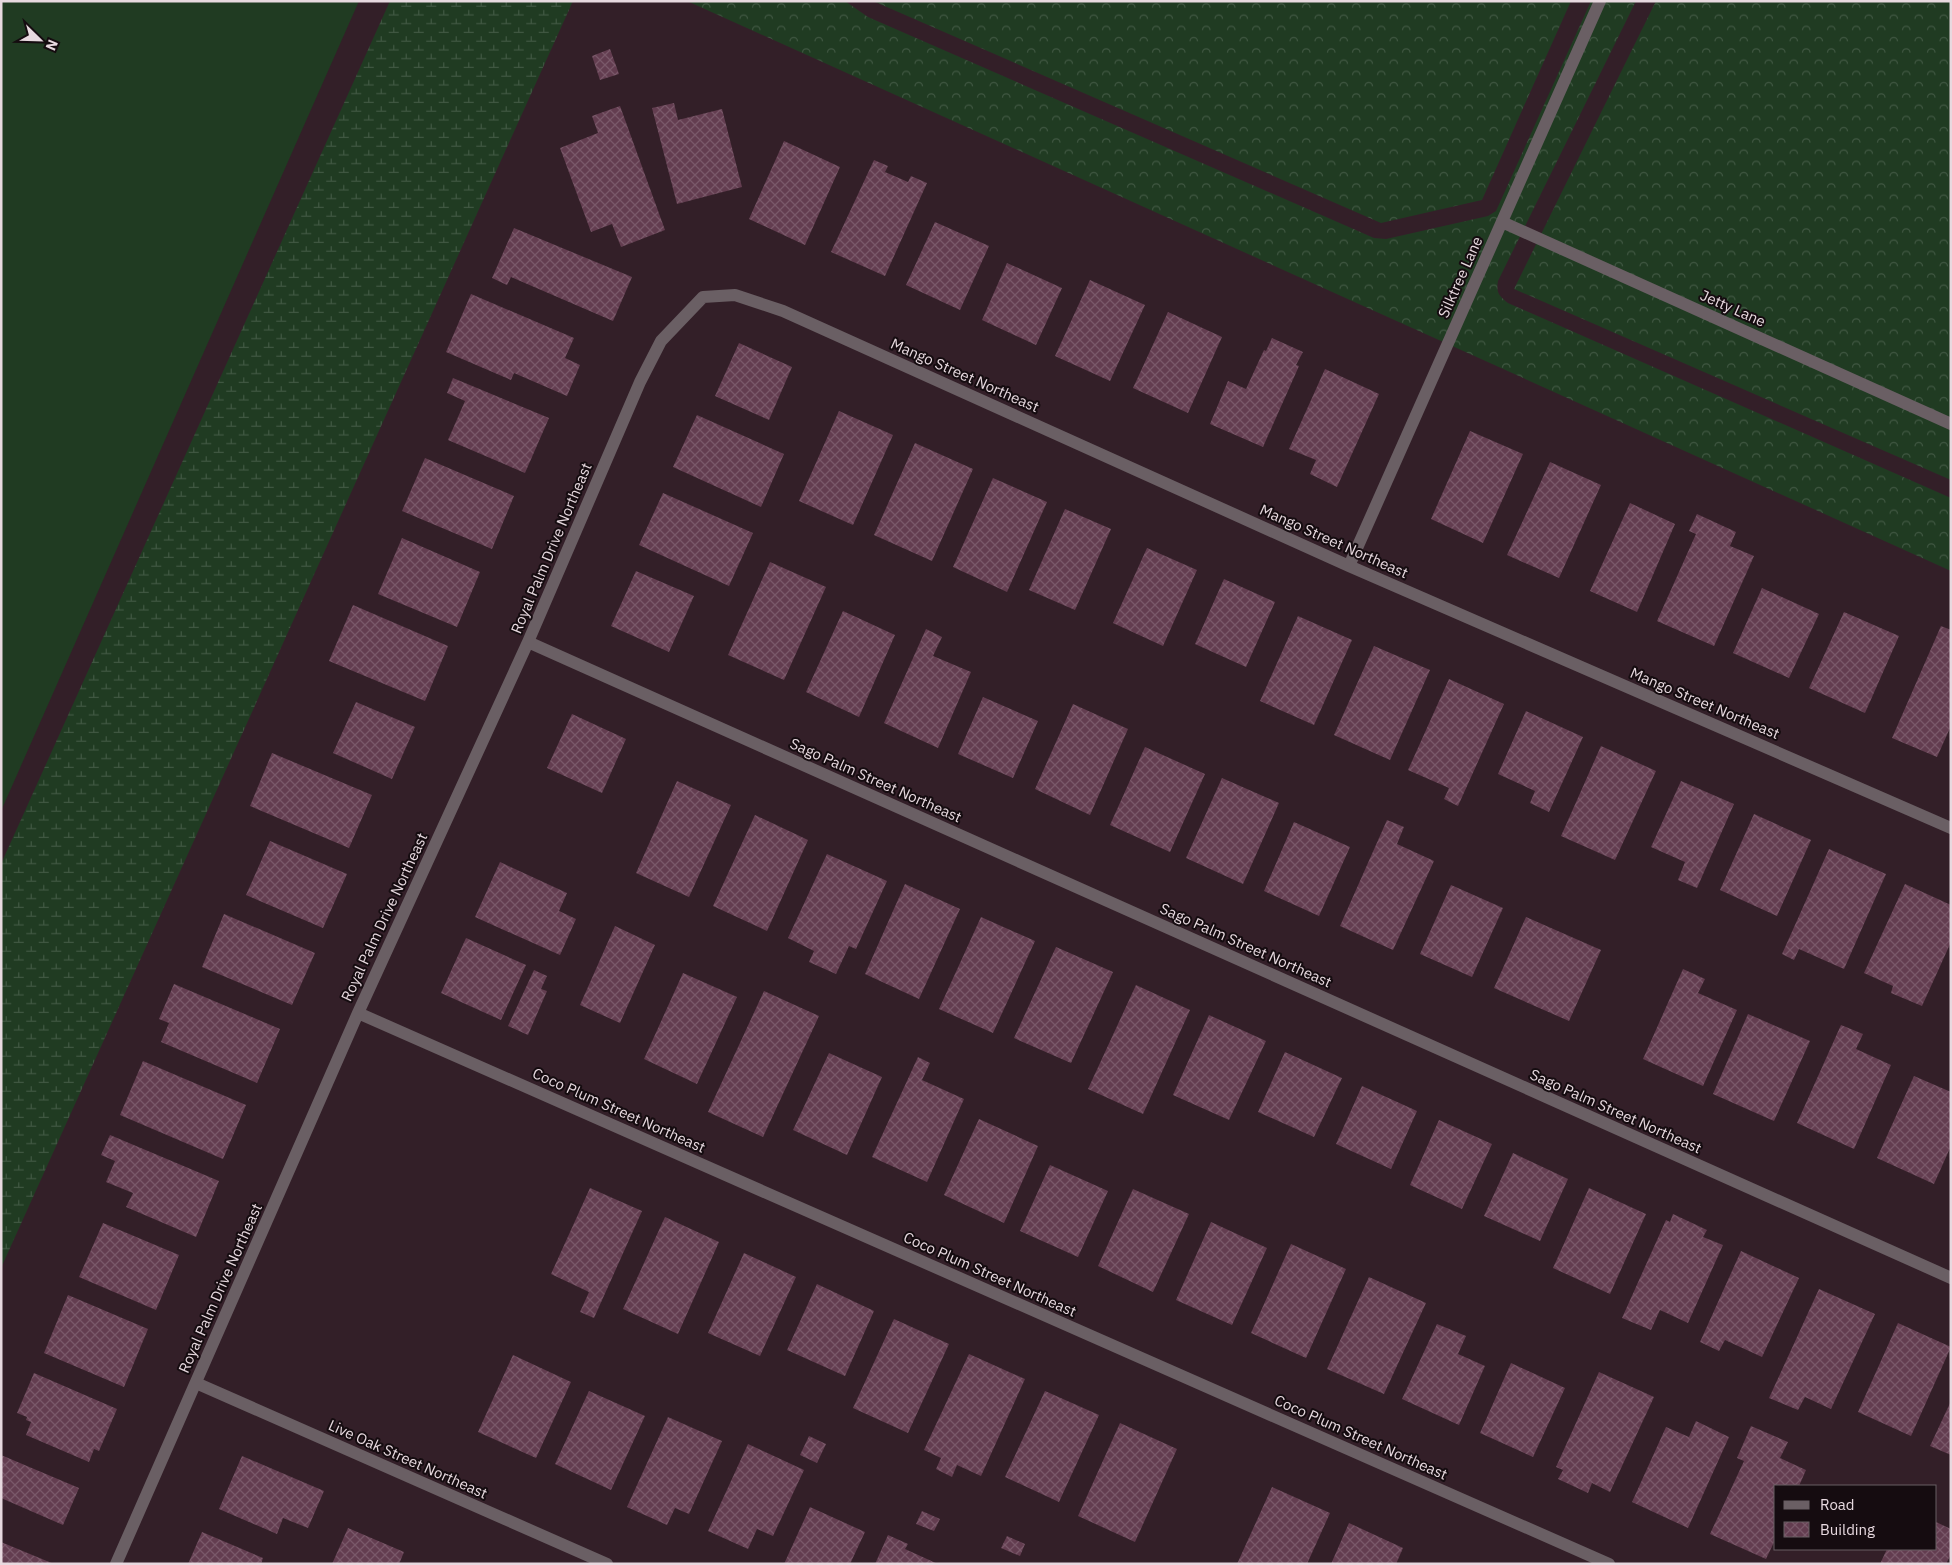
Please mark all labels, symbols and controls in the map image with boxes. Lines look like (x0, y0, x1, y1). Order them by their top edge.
north arrow (15, 15, 65, 65)
text: N (42, 37, 62, 53)
street label: Silktree Lane (1434, 233, 1486, 321)
street label: Jetty Lane (1697, 285, 1769, 331)
street label: Mango Street Northeast (888, 334, 1042, 416)
street label: Royal Palm Drive Northeast (506, 460, 596, 636)
street label: Mango Street Northeast (1257, 500, 1411, 582)
street label: Mango Street Northeast (1628, 663, 1782, 743)
street label: Sago Palm Street Northeast (787, 734, 965, 826)
street label: Royal Palm Drive Northeast (337, 830, 431, 1004)
street label: Sago Palm Street Northeast (1157, 899, 1335, 991)
street label: Coco Plum Street Northeast (530, 1063, 708, 1157)
street label: Sago Palm Street Northeast (1527, 1065, 1705, 1157)
street label: Royal Palm Drive Northeast (174, 1200, 266, 1376)
street label: Coco Plum Street Northeast (901, 1227, 1079, 1321)
street label: Coco Plum Street Northeast (1272, 1390, 1450, 1484)
street label: Live Oak Street Northeast (326, 1415, 490, 1503)
legend (1774, 1485, 1937, 1550)
text: Road (1820, 1495, 1855, 1514)
text: Building (1820, 1520, 1875, 1539)

